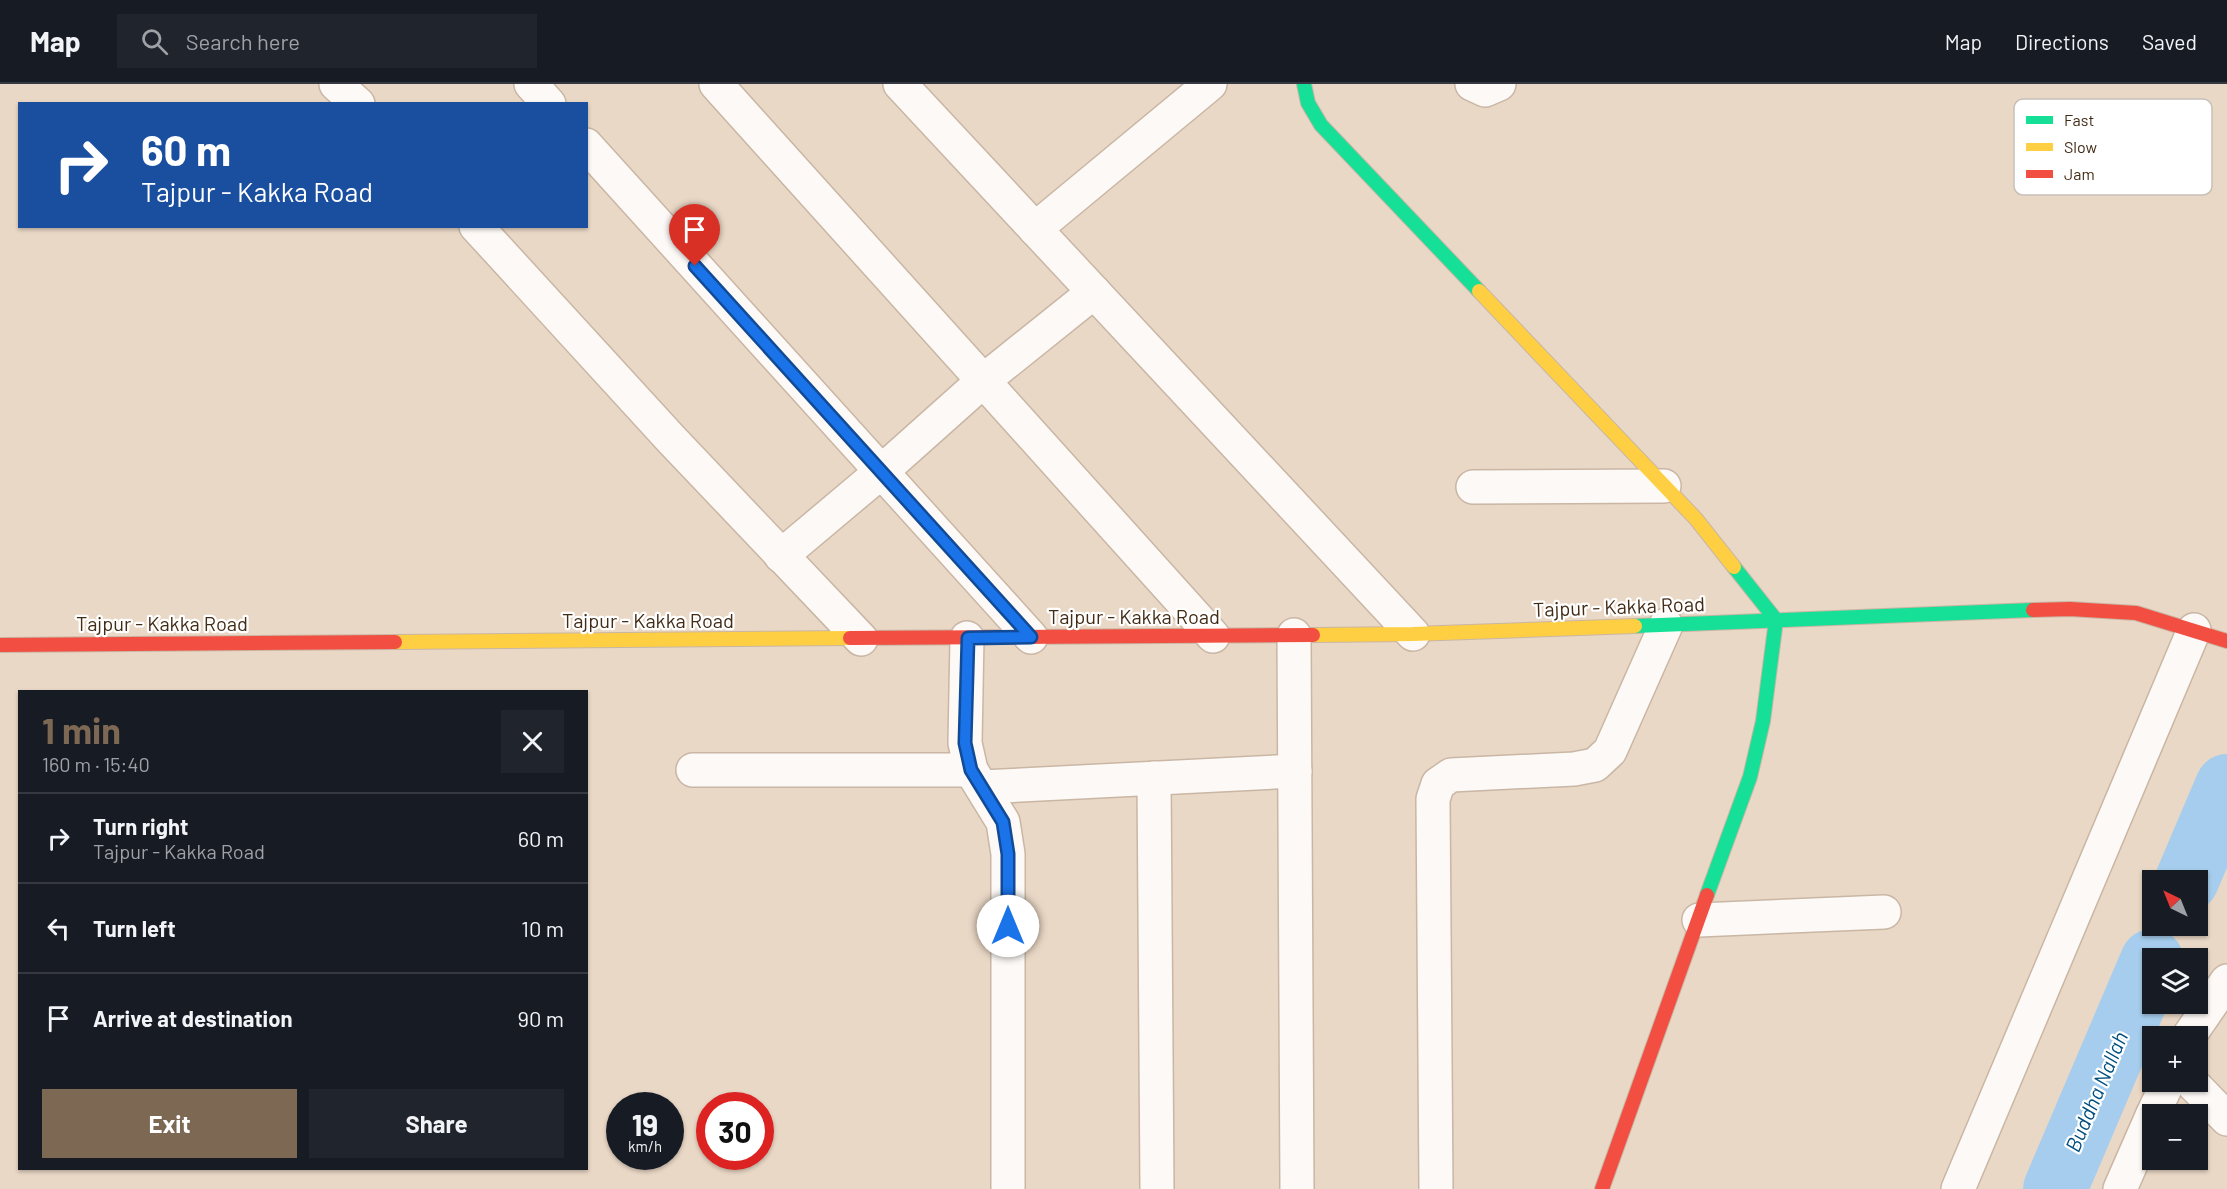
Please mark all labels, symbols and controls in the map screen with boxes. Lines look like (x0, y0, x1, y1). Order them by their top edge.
search box (117, 14, 537, 68)
text: Map (30, 24, 81, 58)
icon: search (138, 25, 171, 58)
text: Search here (186, 28, 300, 54)
text: Map (1945, 29, 1982, 54)
text: Directions (2015, 29, 2109, 54)
text: Saved (2142, 29, 2197, 54)
legend (2014, 99, 2212, 195)
text: Fast (2064, 110, 2094, 129)
text: 60 m (141, 124, 231, 174)
icon: right (42, 126, 120, 204)
text: Slow (2064, 137, 2097, 156)
text: Jam (2064, 164, 2095, 183)
text: Tajpur - Kakka Road (141, 175, 373, 207)
pin (669, 204, 720, 266)
icon: arrive (678, 213, 711, 246)
street label: Tajpur - Kakka Road (1533, 591, 1705, 621)
street label: Tajpur - Kakka Road (1048, 604, 1220, 628)
street label: Tajpur - Kakka Road (562, 608, 734, 632)
street label: Tajpur - Kakka Road (76, 611, 248, 635)
text: 1 min (42, 708, 121, 751)
button: close (501, 710, 564, 773)
text: 160 m · 15:40 (42, 752, 150, 776)
text: Turn right (93, 813, 188, 839)
icon: right (42, 822, 75, 855)
text: 60 m (518, 825, 564, 851)
text: Tajpur - Kakka Road (93, 839, 265, 863)
north arrow (2142, 870, 2208, 936)
map controls (2142, 870, 2208, 1170)
position arrow (976, 894, 1040, 958)
icon: left (42, 912, 75, 945)
text: Turn left (93, 915, 176, 941)
text: 10 m (521, 915, 564, 941)
button: layers (2142, 948, 2208, 1014)
icon: arrive (42, 1002, 75, 1035)
text: Arrive at destination (93, 1005, 292, 1031)
text: 90 m (518, 1005, 564, 1031)
button: + (2142, 1026, 2208, 1092)
water label: Buddha Nallah (2059, 1028, 2132, 1155)
button: Exit (42, 1089, 297, 1158)
button: Share (309, 1089, 564, 1158)
speed limit sign: 30 (696, 1092, 774, 1170)
button: − (2142, 1104, 2208, 1170)
text: 19 (632, 1106, 658, 1142)
text: km/h (628, 1137, 662, 1155)

